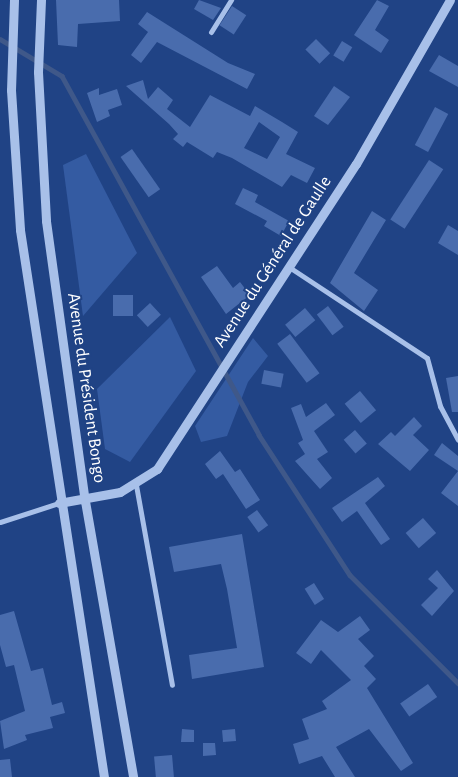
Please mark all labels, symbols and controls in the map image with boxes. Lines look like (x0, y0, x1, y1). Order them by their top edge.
street label: Avenue du Général de Gaulle (209, 172, 337, 352)
street label: Avenue du Président Bongo (62, 292, 110, 484)

